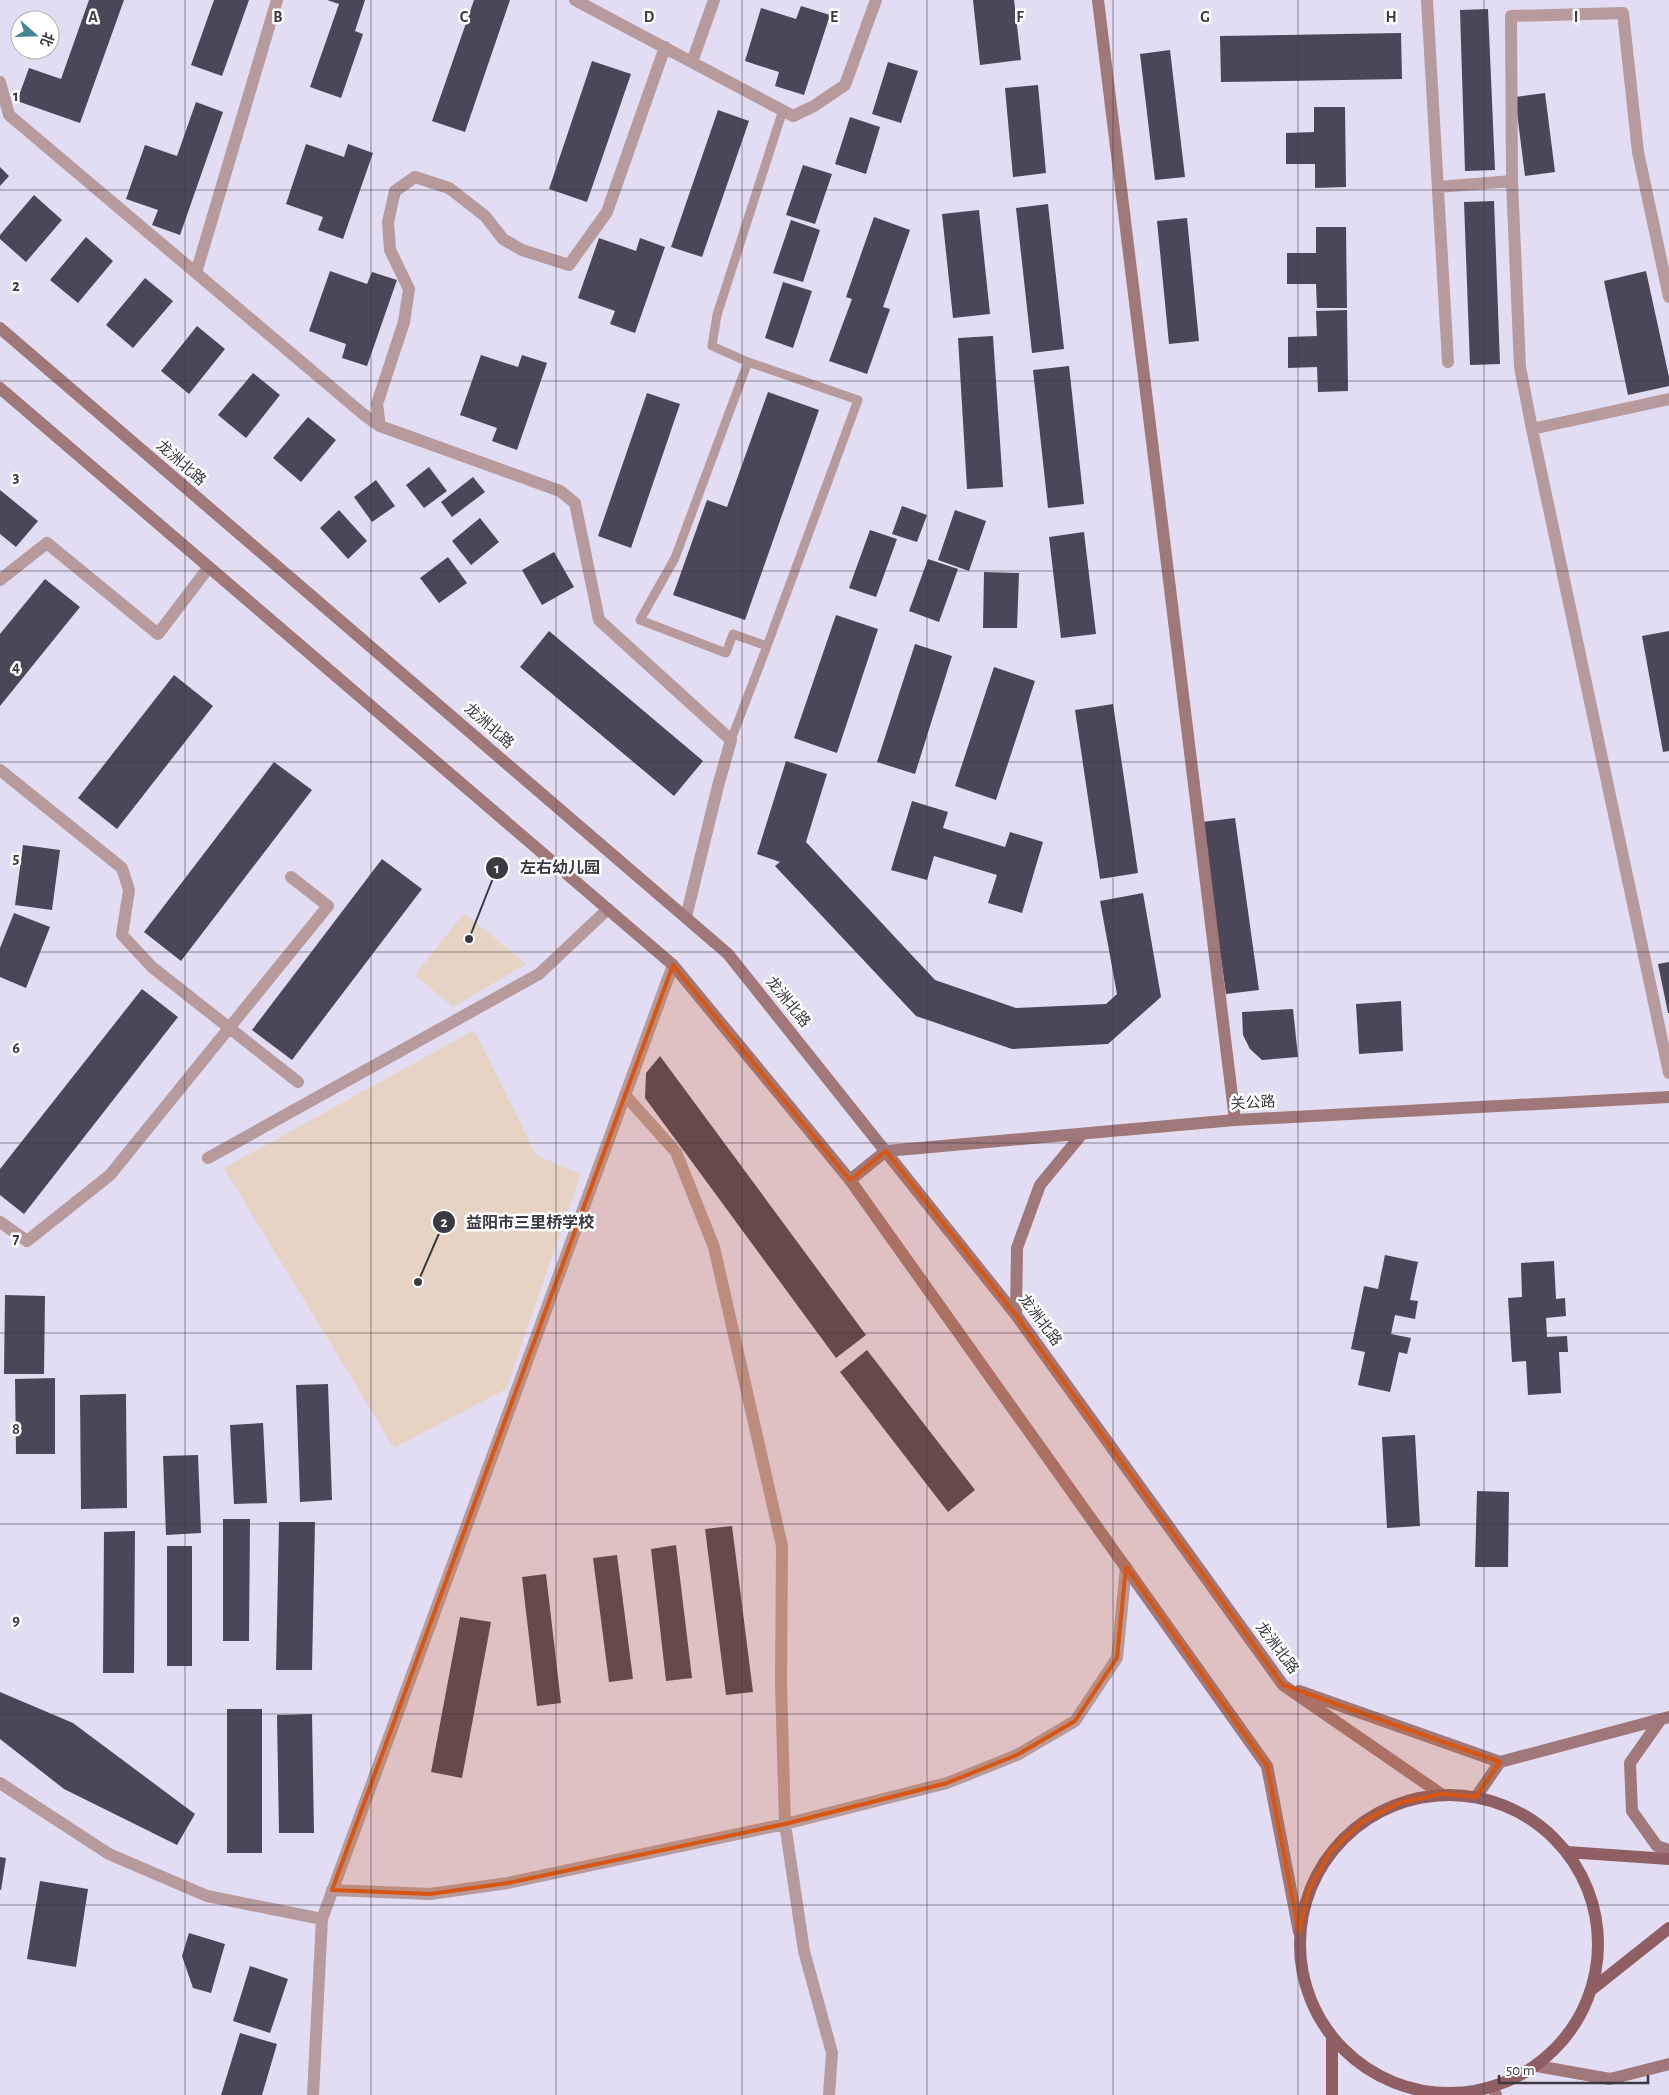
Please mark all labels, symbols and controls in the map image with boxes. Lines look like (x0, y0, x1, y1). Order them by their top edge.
text: A (88, 9, 98, 25)
text: B (273, 9, 283, 25)
text: C (460, 9, 469, 25)
text: D (644, 9, 655, 25)
text: E (830, 9, 838, 25)
text: F (1016, 9, 1024, 25)
text: G (1200, 9, 1210, 25)
text: H (1385, 9, 1397, 25)
text: I (1574, 9, 1578, 25)
north arrow (10, 10, 60, 60)
text: 北 (37, 30, 56, 48)
text: 1 (13, 88, 19, 104)
text: 2 (12, 278, 20, 294)
street label: 龙洲北路 (153, 436, 210, 488)
text: 3 (13, 469, 20, 485)
text: 4 (12, 659, 20, 675)
street label: 龙洲北路 (461, 699, 518, 751)
text: 5 (13, 850, 20, 866)
callout: 左右幼儿园 (485, 852, 610, 883)
text: 左右幼儿园 (520, 858, 600, 876)
text: 1 (494, 861, 500, 876)
street label: 龙洲北路 (763, 973, 814, 1030)
text: 6 (12, 1040, 20, 1056)
street label: 关公路 (1230, 1093, 1276, 1112)
callout: 益阳市三里桥学校 (431, 1207, 604, 1238)
text: 益阳市三里桥学校 (466, 1213, 595, 1231)
text: 2 (440, 1215, 448, 1230)
text: 7 (13, 1231, 20, 1247)
street label: 龙洲北路 (1016, 1290, 1066, 1348)
text: 8 (12, 1421, 20, 1437)
text: 9 (12, 1612, 20, 1628)
street label: 龙洲北路 (1253, 1618, 1303, 1676)
scale bar (1499, 2052, 1648, 2084)
text: 50 m (1506, 2063, 1535, 2078)

